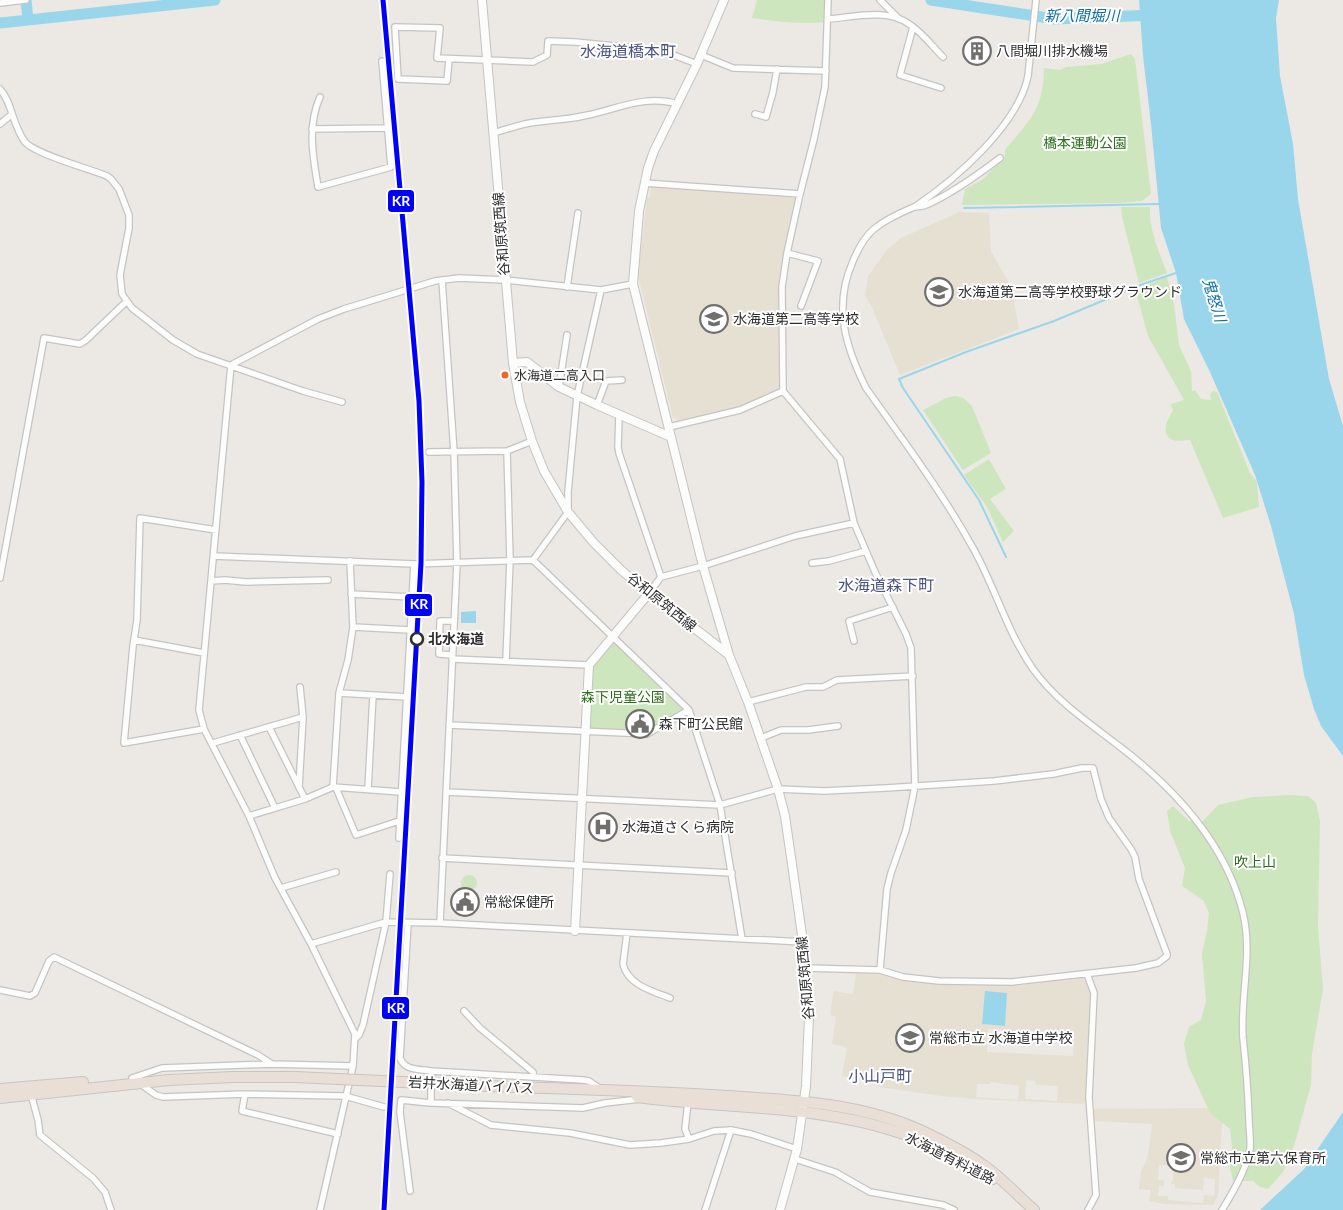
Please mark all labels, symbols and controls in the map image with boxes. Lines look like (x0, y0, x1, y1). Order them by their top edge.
water label: 新八間堀川 (1044, 6, 1121, 24)
building icon: 八間堀川排水機場 (962, 36, 992, 66)
district label: 水海道橋本町 (580, 41, 676, 60)
place label: 八間堀川排水機場 (996, 42, 1108, 59)
park label: 橋本運動公園 (1043, 134, 1127, 151)
line badge: KR (387, 189, 415, 213)
text: KR (392, 192, 411, 209)
street label: 谷和原筑西線 (489, 192, 512, 277)
water label: 鬼怒川 (1200, 276, 1231, 326)
school or university icon: 水海道第二高等学校野球グラウンド (924, 277, 954, 307)
place label: 水海道第二高等学校野球グラウンド (958, 283, 1182, 300)
school or university icon: 水海道第二高等学校 (699, 304, 729, 334)
place label: 水海道第二高等学校 (733, 310, 859, 327)
place label: 水海道二高入口 (514, 367, 605, 383)
marker: 水海道二高入口 (500, 370, 510, 380)
street label: 谷和原筑西線 (624, 569, 700, 635)
district label: 水海道森下町 (838, 575, 934, 594)
line badge: KR (404, 593, 433, 617)
text: KR (410, 595, 429, 612)
place label: 北水海道 (428, 630, 484, 647)
marker: 北水海道 (410, 632, 424, 646)
park label: 森下児童公園 (581, 688, 665, 705)
public building icon: 森下町公民館 (625, 709, 655, 739)
place label: 森下町公民館 (659, 715, 743, 732)
hospital icon: 水海道さくら病院 (588, 812, 618, 842)
place label: 水海道さくら病院 (622, 818, 734, 835)
park label: 吹上山 (1234, 853, 1276, 870)
public building icon: 常総保健所 (450, 887, 480, 917)
place label: 常総保健所 (484, 893, 554, 910)
street label: 谷和原筑西線 (792, 935, 817, 1021)
line badge: KR (381, 996, 410, 1020)
text: KR (387, 999, 406, 1016)
school or university icon: 常総市立 水海道中学校 (895, 1023, 925, 1053)
place label: 常総市立 水海道中学校 (929, 1029, 1073, 1046)
district label: 小山戸町 (848, 1066, 912, 1085)
street label: 岩井水海道バイパス (408, 1073, 534, 1096)
street label: 水海道有料道路 (903, 1128, 998, 1187)
school or university icon: 常総市立第六保育所 (1166, 1143, 1196, 1173)
place label: 常総市立第六保育所 (1200, 1149, 1326, 1166)

